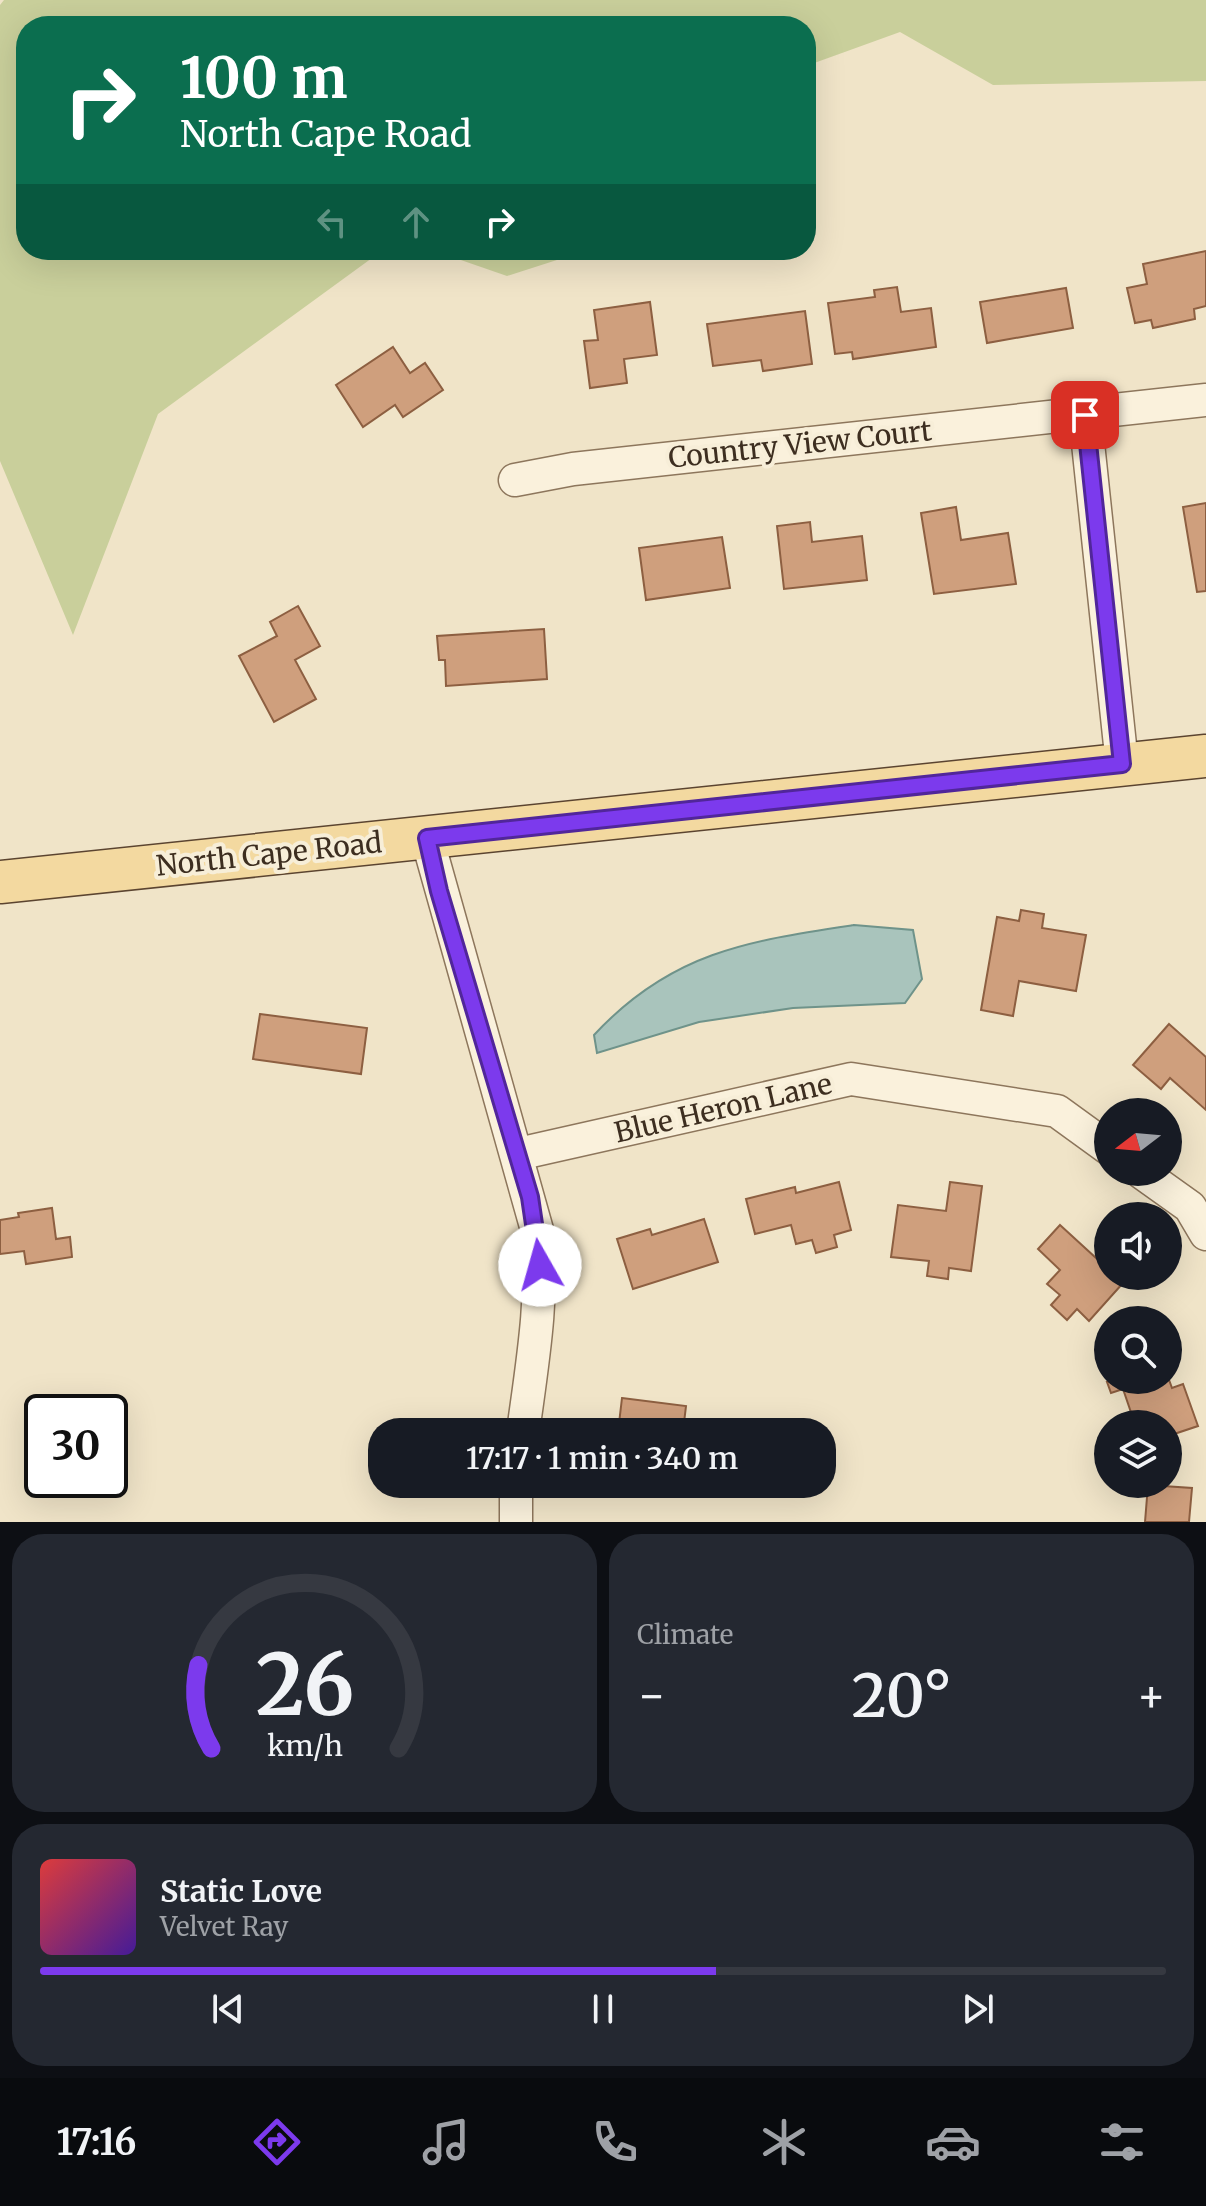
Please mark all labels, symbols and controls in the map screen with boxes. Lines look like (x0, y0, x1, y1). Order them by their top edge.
text: 100 m (180, 43, 348, 113)
icon: right (48, 48, 152, 152)
text: North Cape Road (180, 112, 471, 157)
icon: left (310, 200, 354, 244)
icon: ahead (394, 200, 438, 244)
icon: right (478, 200, 522, 244)
pin (1051, 381, 1119, 449)
icon: arrive (1063, 393, 1107, 437)
street label: Country View Court (667, 412, 934, 476)
street label: North Cape Road (154, 824, 384, 884)
street label: Blue Heron Lane (611, 1065, 835, 1151)
north arrow (1094, 1098, 1182, 1186)
map controls (1094, 1098, 1182, 1498)
button: sound (1094, 1202, 1182, 1290)
position arrow (498, 1223, 582, 1307)
button: search (1094, 1306, 1182, 1394)
speed limit sign: 30 (24, 1394, 128, 1498)
button: layers (1094, 1410, 1182, 1498)
text: 17:17 · 1 min · 340 m (466, 1439, 738, 1477)
text: Climate (637, 1618, 733, 1651)
text: 26 (255, 1633, 354, 1738)
text: 20° (851, 1658, 952, 1733)
text: − (637, 1668, 666, 1723)
text: + (1137, 1668, 1166, 1723)
text: km/h (267, 1728, 342, 1764)
text: Static Love (160, 1872, 322, 1910)
text: Velvet Ray (160, 1910, 288, 1943)
icon: previous (206, 1987, 250, 2031)
icon: pause (581, 1987, 625, 2031)
icon: next (956, 1987, 1000, 2031)
icon: directions (249, 2114, 305, 2170)
icon: music (418, 2114, 474, 2170)
icon: phone (587, 2114, 643, 2170)
icon: climate (756, 2114, 812, 2170)
icon: car (925, 2114, 981, 2170)
icon: filters (1094, 2114, 1150, 2170)
text: 17:16 (56, 2120, 136, 2165)

